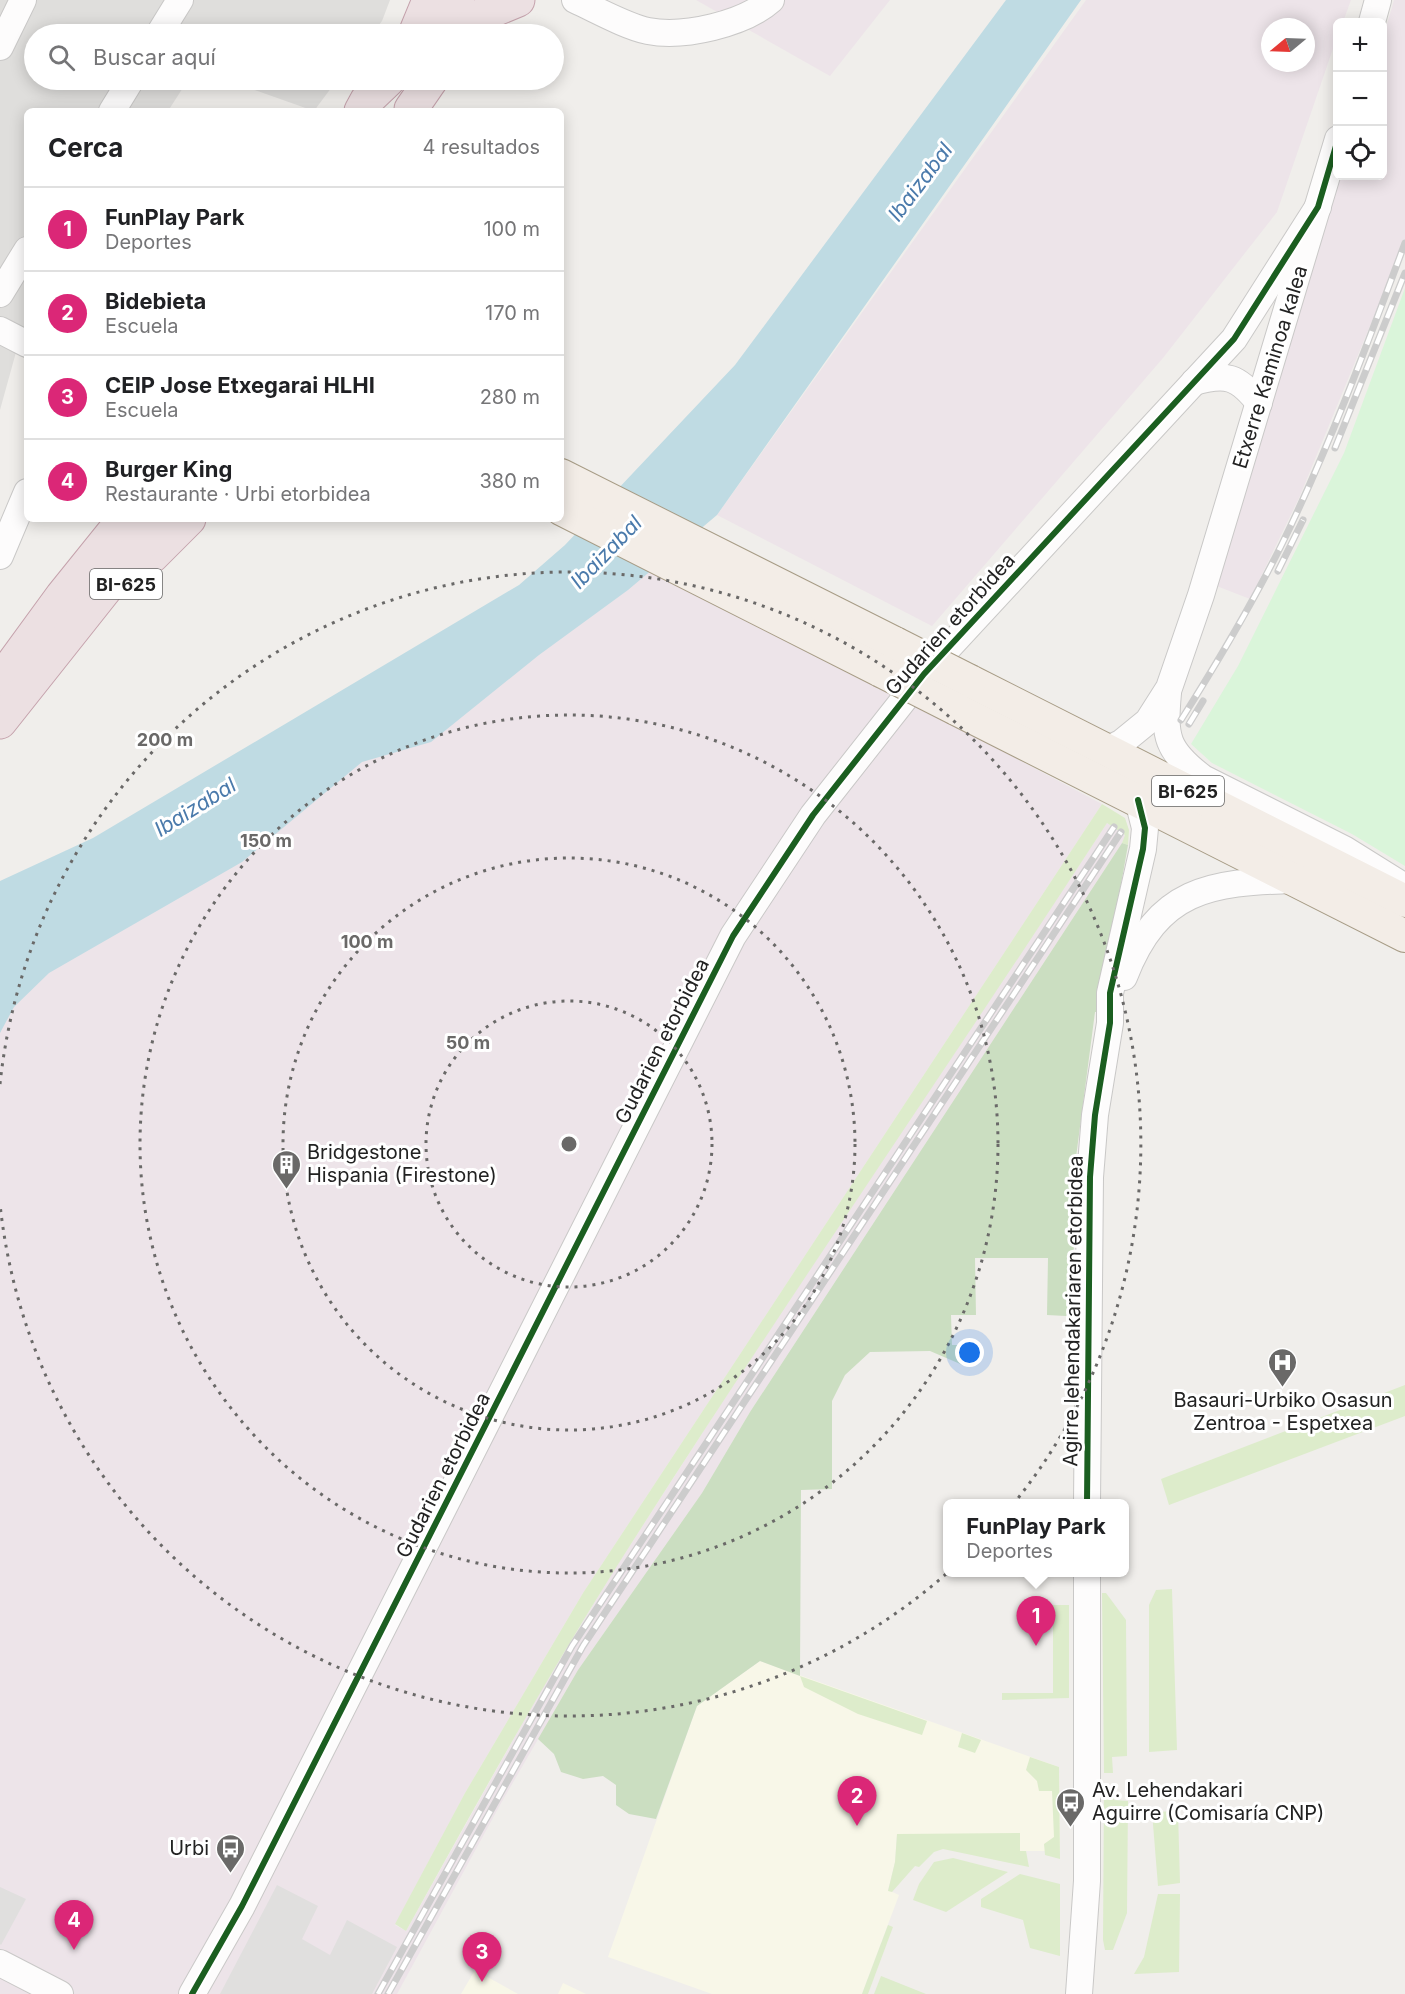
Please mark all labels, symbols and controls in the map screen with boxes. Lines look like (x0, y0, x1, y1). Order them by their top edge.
north arrow (1261, 18, 1315, 72)
map controls (1333, 18, 1387, 180)
button: + (1333, 18, 1387, 72)
search box (24, 24, 564, 90)
icon: search (45, 41, 78, 74)
text: Buscar aquí (93, 44, 216, 70)
button: − (1333, 72, 1387, 126)
button: locate (1333, 126, 1387, 180)
text: Cerca (48, 132, 123, 163)
text: 4 resultados (422, 135, 540, 159)
water label: Ibaizabal (882, 137, 958, 226)
text: FunPlay Park (105, 204, 244, 230)
text: 1 (63, 217, 72, 241)
text: 100 m (483, 217, 540, 241)
text: Deportes (105, 230, 192, 254)
street label: Etxerre Kaminoa kalea (1228, 263, 1312, 471)
text: Bidebieta (105, 288, 206, 314)
text: 2 (61, 301, 74, 325)
text: 170 m (485, 301, 540, 325)
text: Escuela (105, 314, 179, 338)
text: CEIP Jose Etxegarai HLHI (105, 372, 375, 398)
text: 3 (61, 385, 74, 409)
text: 280 m (480, 385, 540, 409)
text: Escuela (105, 398, 179, 422)
text: Burger King (105, 456, 232, 482)
text: 4 (61, 469, 74, 493)
text: 380 m (480, 469, 540, 493)
text: Restaurante · Urbi etorbidea (105, 482, 371, 506)
water label: Ibaizabal (565, 510, 647, 594)
street label: Gudarien etorbidea (880, 548, 1020, 700)
road number: BI-625 (90, 569, 162, 599)
text: 200 m (137, 729, 193, 750)
water label: Ibaizabal (150, 772, 241, 842)
road number: BI-625 (1152, 776, 1224, 806)
text: 150 m (240, 830, 292, 851)
text: 100 m (341, 931, 393, 952)
street label: Gudarien etorbidea (610, 954, 714, 1128)
text: 50 m (446, 1032, 490, 1053)
centre of rings (559, 1134, 579, 1154)
place label: Bridgestone Hispania (Firestone) (307, 1140, 497, 1187)
building icon: Bridgestone Hispania (Firestone) (270, 1148, 302, 1190)
street label: Agirre lehendakariaren etorbidea (1058, 1155, 1088, 1467)
your location (955, 1338, 984, 1367)
hospital icon: Basauri-Urbiko Osasun Zentroa - Espetxea (1267, 1346, 1299, 1388)
street label: Gudarien etorbidea (391, 1388, 495, 1562)
place label: Basauri-Urbiko Osasun Zentroa - Espetxea (1173, 1388, 1393, 1435)
popup (943, 1499, 1129, 1577)
text: FunPlay Park (966, 1513, 1106, 1539)
text: Deportes (966, 1539, 1053, 1563)
pin: 1 (1016, 1596, 1056, 1646)
pin: 2 (838, 1776, 876, 1826)
place label: Av. Lehendakari Aguirre (Comisaría CNP) (1092, 1778, 1324, 1825)
bus stop icon: Av. Lehendakari Aguirre (Comisaría CNP) (1055, 1786, 1087, 1828)
bus stop icon: Urbi (214, 1832, 246, 1874)
place label: Urbi (169, 1836, 209, 1860)
pin: 4 (54, 1900, 94, 1950)
pin: 3 (462, 1932, 502, 1982)

